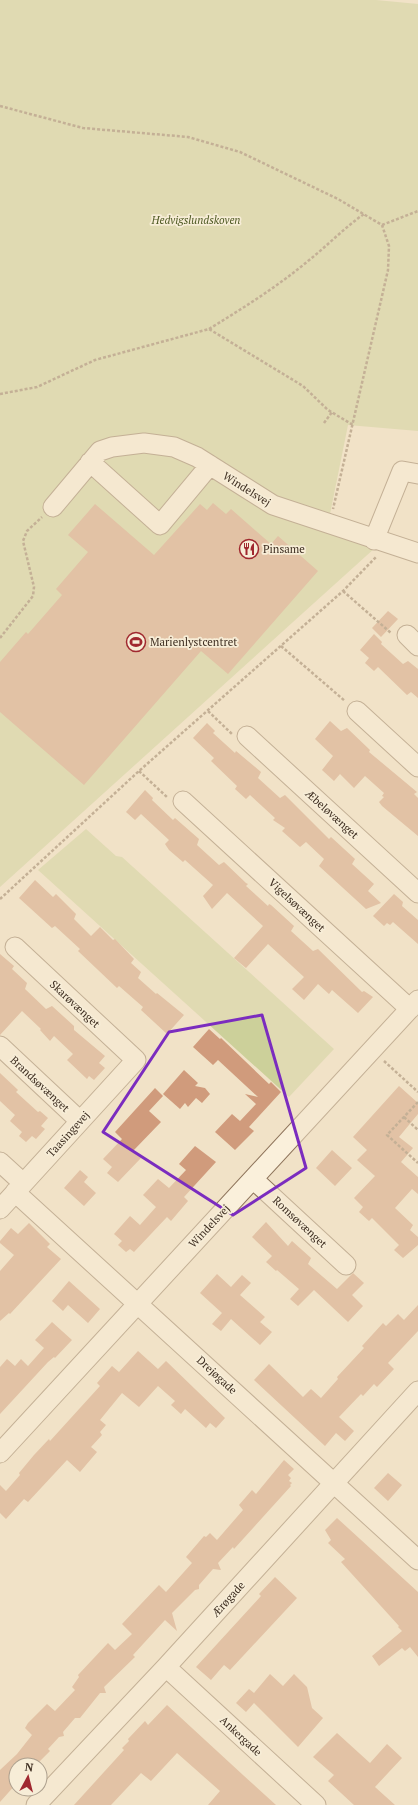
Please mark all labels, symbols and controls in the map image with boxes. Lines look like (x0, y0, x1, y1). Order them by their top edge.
park label: Hedvigslundskoven (151, 213, 240, 227)
street label: Windelsvej (220, 469, 274, 509)
restaurant icon: Pinsame (238, 538, 260, 560)
place label: Pinsame (263, 542, 305, 556)
sports icon: Marienlystcentret (125, 631, 147, 653)
place label: Marienlystcentret (150, 635, 237, 649)
street label: Æbeløvænget (302, 786, 362, 842)
street label: Vigelsøvænget (266, 875, 328, 935)
street label: Skarøvænget (47, 977, 103, 1031)
street label: Brandsøvænget (7, 1053, 73, 1115)
street label: Taasingevej (44, 1108, 92, 1160)
street label: Romsøvænget (270, 1193, 330, 1251)
street label: Windelsvej (185, 1202, 233, 1250)
street label: Drejøgade (194, 1353, 240, 1397)
street label: Ærøgade (208, 1578, 248, 1620)
street label: Ankergade (217, 1713, 265, 1759)
north arrow (8, 1757, 48, 1797)
text: N (24, 1760, 35, 1775)

